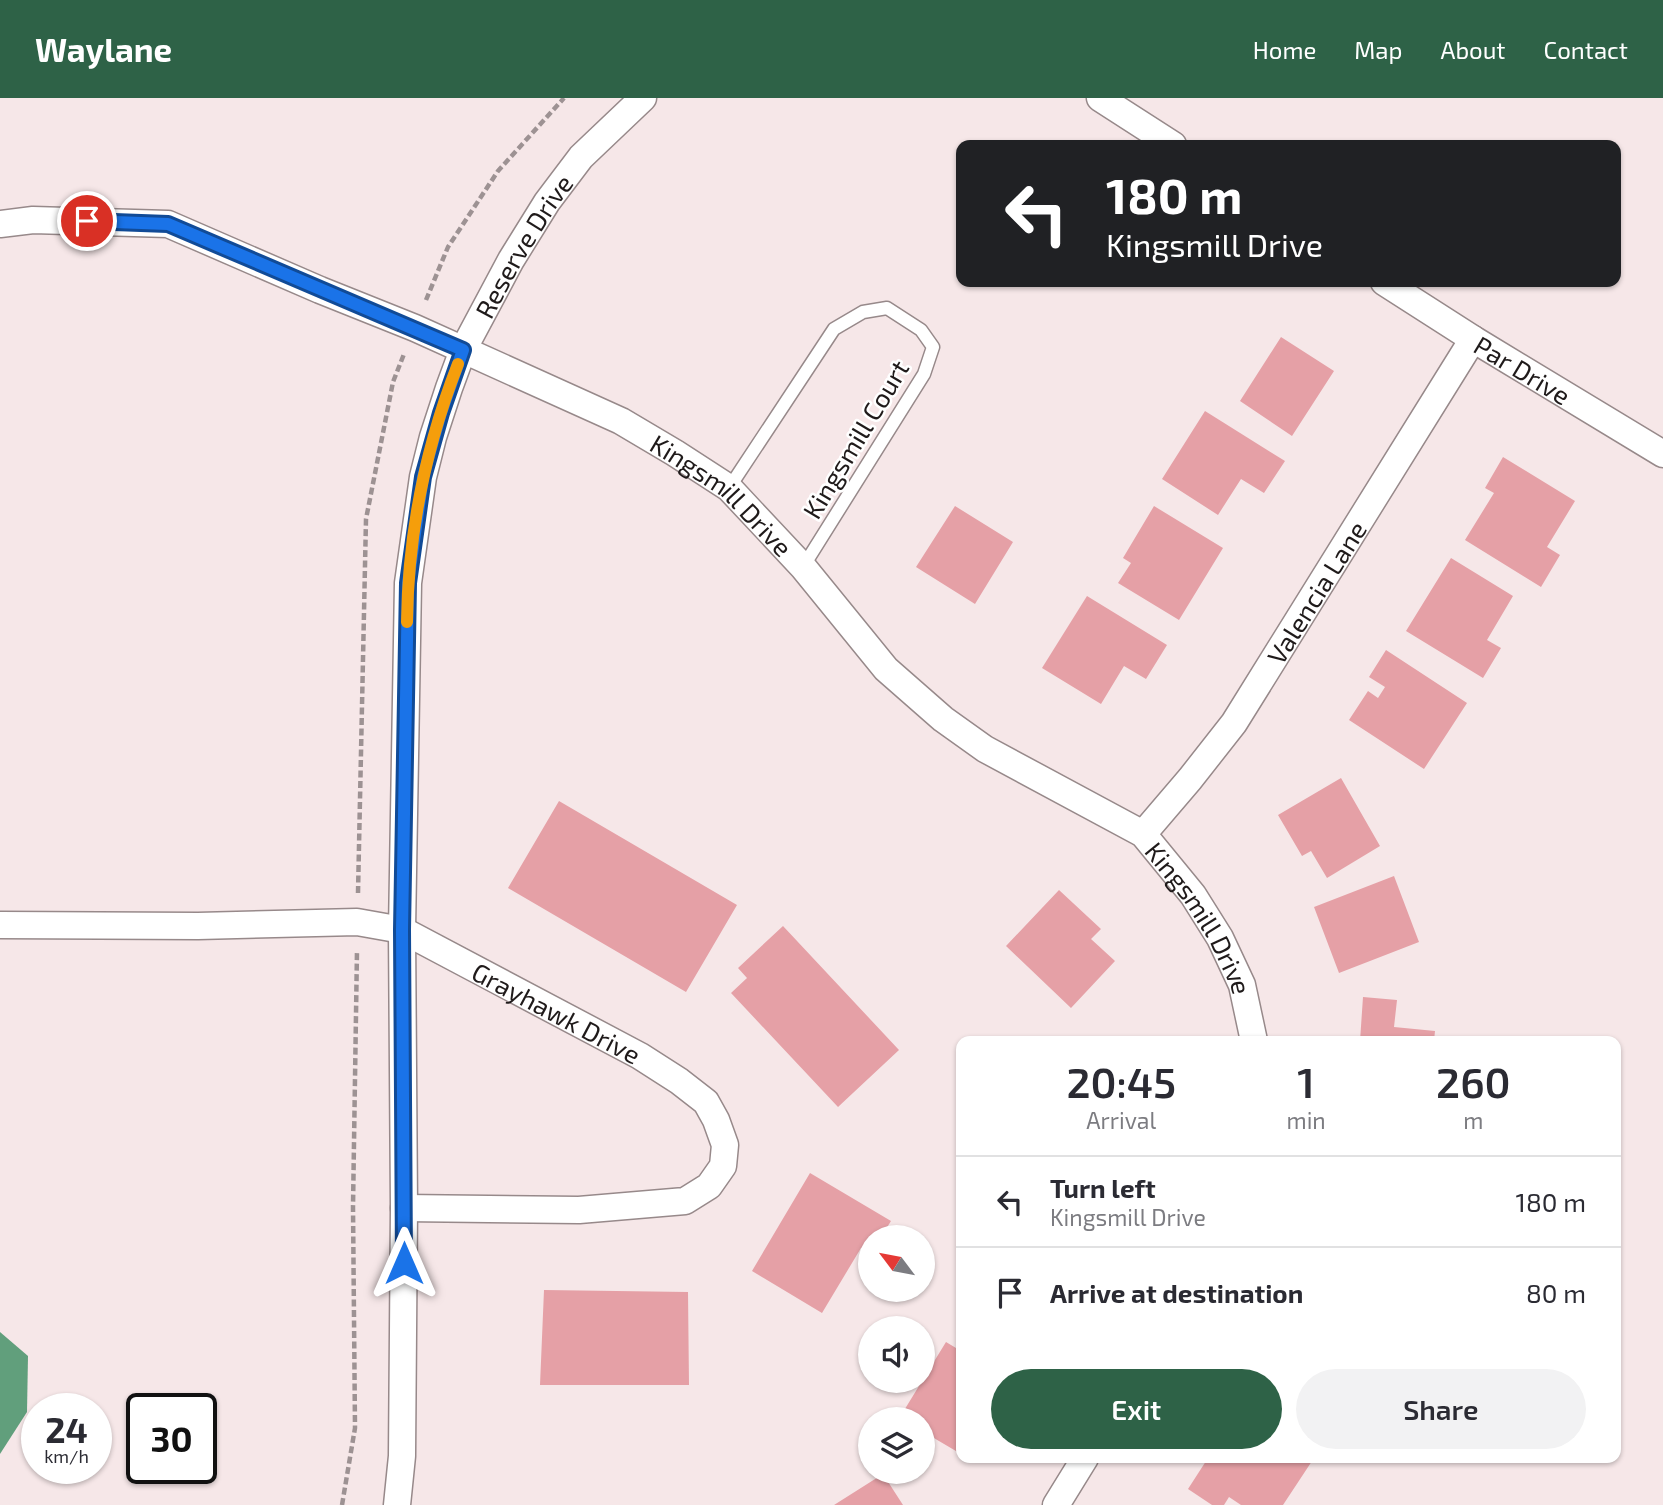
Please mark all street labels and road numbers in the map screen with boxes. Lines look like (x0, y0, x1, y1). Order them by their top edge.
street label: Reserve Drive (468, 168, 578, 323)
street label: Par Drive (1469, 328, 1577, 410)
street label: Kingsmill Court (796, 354, 914, 524)
street label: Kingsmill Drive (645, 427, 800, 562)
street label: Valencia Lane (1260, 515, 1372, 669)
street label: Kingsmill Drive (1140, 835, 1259, 997)
street label: Grayhawk Drive (467, 955, 646, 1069)

